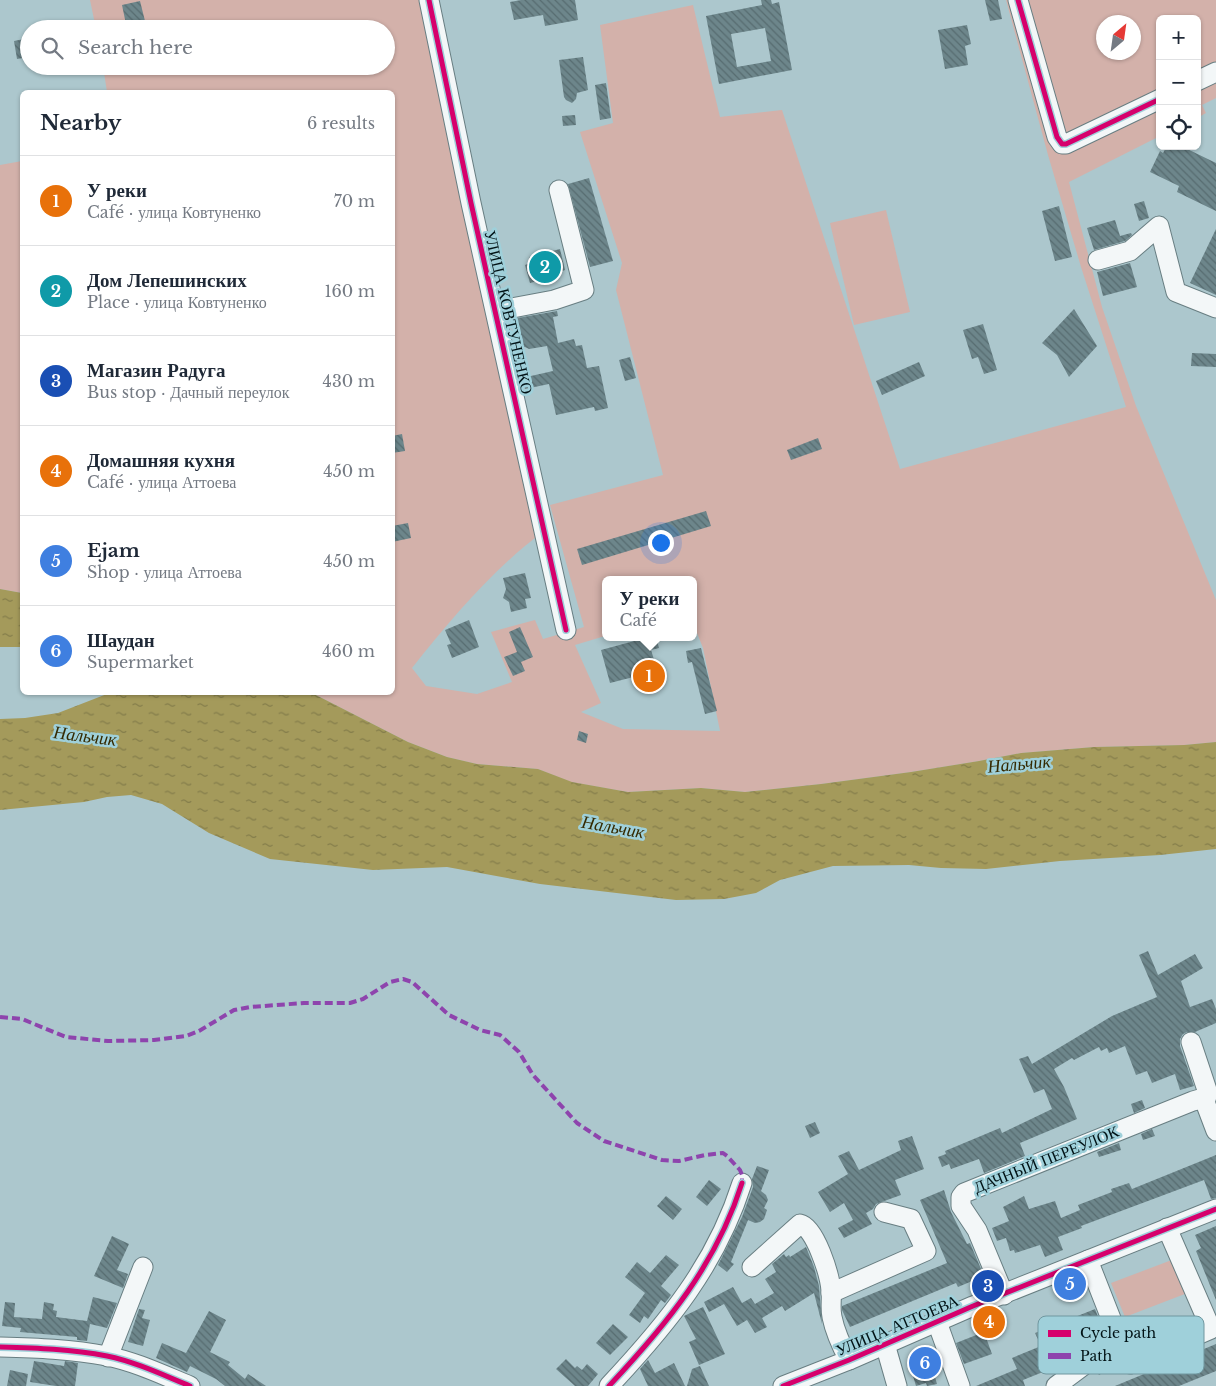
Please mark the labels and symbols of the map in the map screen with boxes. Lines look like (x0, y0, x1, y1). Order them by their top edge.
north arrow (1096, 15, 1141, 60)
street label: УЛИЦА КОВТУНЕНКО (480, 228, 538, 396)
pin: 2 (529, 248, 561, 286)
your location (648, 530, 674, 556)
pin: 1 (633, 657, 665, 695)
water label: Нальчик (51, 721, 118, 751)
water label: Нальчик (985, 750, 1052, 778)
water label: Нальчик (579, 810, 647, 843)
street label: ДАЧНЫЙ ПЕРЕУЛОК (971, 1121, 1122, 1197)
pin: 5 (1054, 1265, 1086, 1303)
pin: 3 (972, 1267, 1004, 1305)
street label: УЛИЦА АТТОЕВА (832, 1290, 962, 1360)
pin: 4 (973, 1303, 1005, 1341)
legend (1038, 1316, 1204, 1374)
text: Cycle path (1080, 1324, 1157, 1342)
pin: 6 (909, 1344, 941, 1382)
text: Path (1080, 1347, 1112, 1365)

